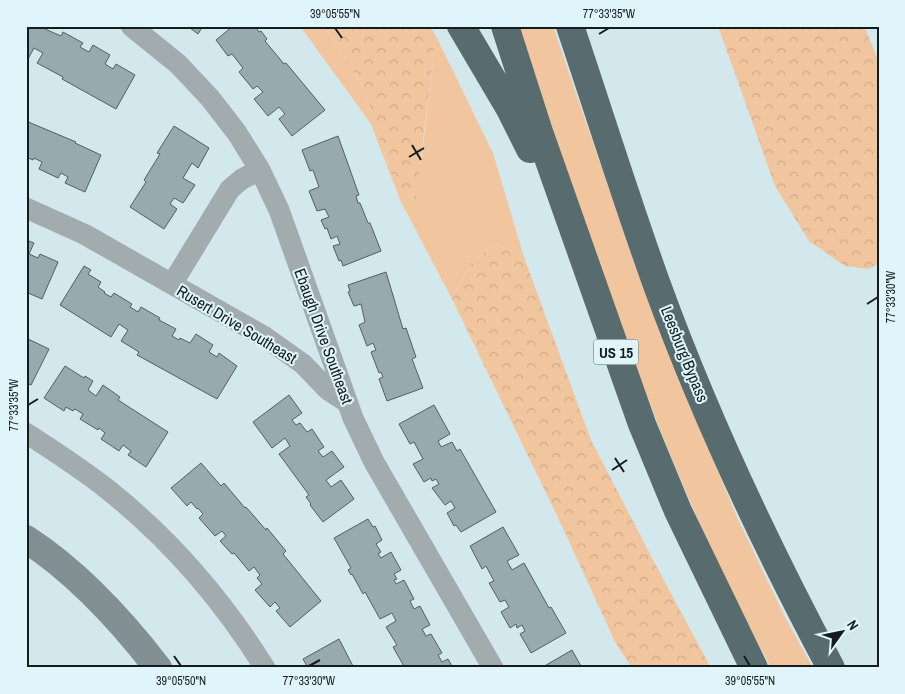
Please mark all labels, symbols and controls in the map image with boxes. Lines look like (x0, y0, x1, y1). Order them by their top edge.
text: 39°05'55"N (310, 6, 360, 22)
text: 77°33'35"W (583, 6, 636, 22)
street label: Ebaugh Drive Southeast (289, 265, 359, 407)
text: 77°33'30"W (883, 270, 899, 323)
street label: Rusert Drive Southeast (173, 279, 301, 369)
street label: Leesburg Bypass (656, 303, 714, 405)
road number: US 15 (594, 340, 638, 364)
text: 77°33'35"W (6, 378, 22, 431)
north arrow (818, 606, 868, 656)
text: N (843, 617, 863, 633)
text: 39°05'50"N (156, 673, 206, 689)
text: 77°33'30"W (283, 673, 336, 689)
text: 39°05'55"N (725, 673, 775, 689)

